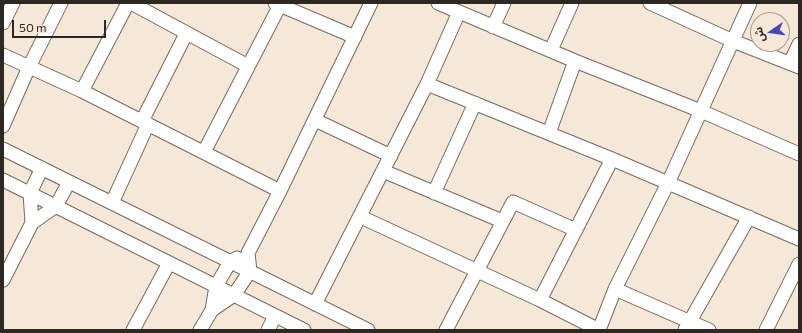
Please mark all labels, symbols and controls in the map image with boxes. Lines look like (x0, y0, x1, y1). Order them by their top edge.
scale bar (14, 12, 108, 38)
north arrow (750, 12, 790, 52)
text: 50 m (19, 20, 47, 34)
text: ش (751, 26, 767, 43)

